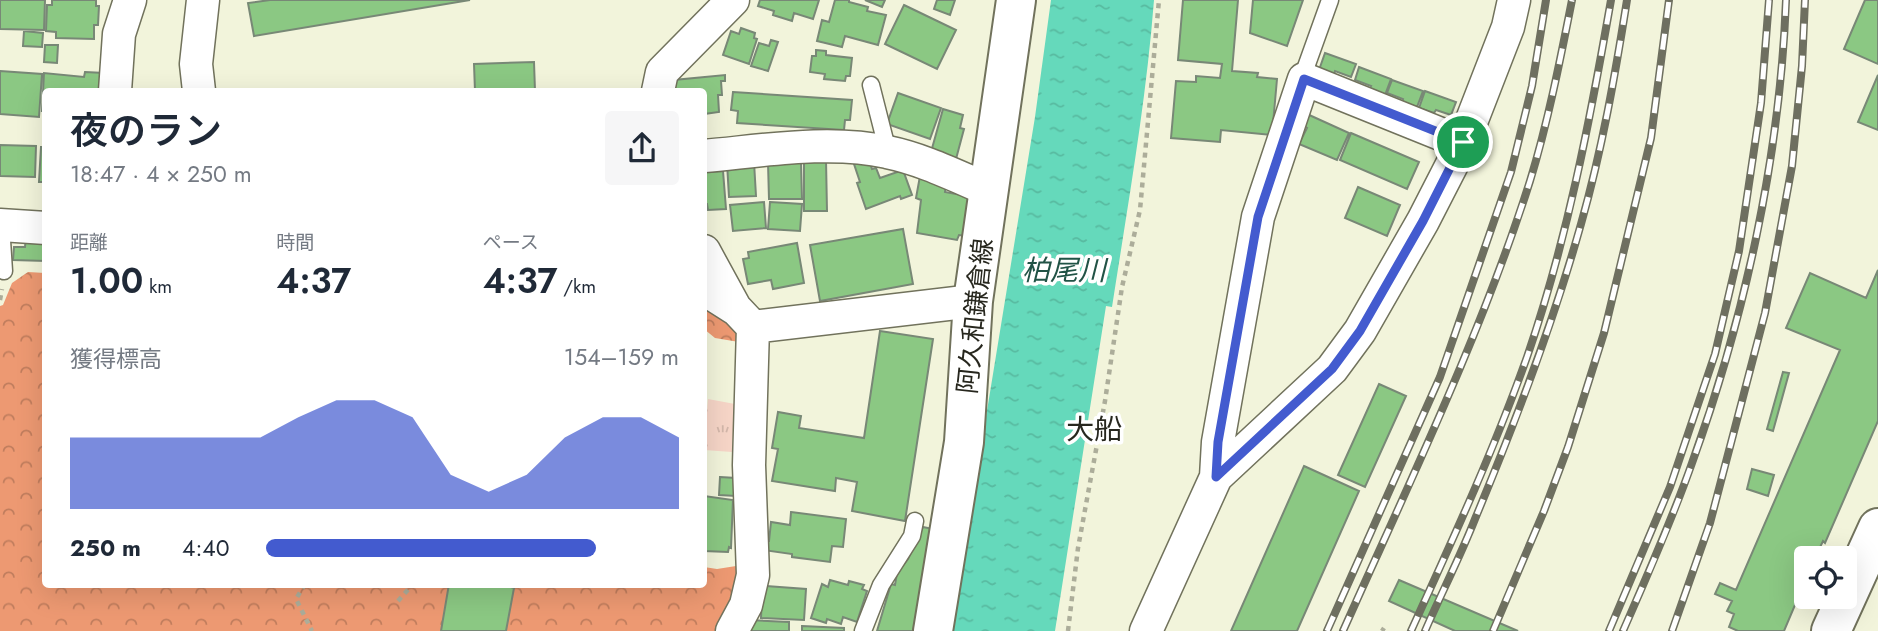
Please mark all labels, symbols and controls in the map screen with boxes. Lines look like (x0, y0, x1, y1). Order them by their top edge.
text: 夜のラン (70, 103, 222, 158)
button: share (605, 111, 679, 185)
pin (1433, 112, 1493, 172)
icon: arrive (1444, 123, 1482, 161)
text: 18:47 · 4 × 250 m (70, 157, 252, 191)
text: 距離 (70, 229, 108, 256)
text: 時間 (276, 229, 314, 256)
text: ペース (483, 229, 539, 256)
street label: 阿久和鎌倉線 (948, 236, 1002, 396)
water label: 柏尾川 (1022, 250, 1109, 291)
text: 1.00 (70, 256, 143, 306)
text: 4:37 (276, 256, 351, 306)
text: 4:37 (483, 256, 558, 306)
text: km (143, 273, 172, 300)
text: /km (558, 273, 596, 300)
text: 154–159 m (564, 340, 679, 374)
text: 獲得標高 (70, 342, 162, 376)
district label: 大船 (1066, 409, 1122, 450)
text: 250 m (70, 531, 141, 565)
text: 4:40 (182, 531, 230, 565)
map controls (1794, 546, 1857, 609)
button: locate (1794, 546, 1857, 609)

